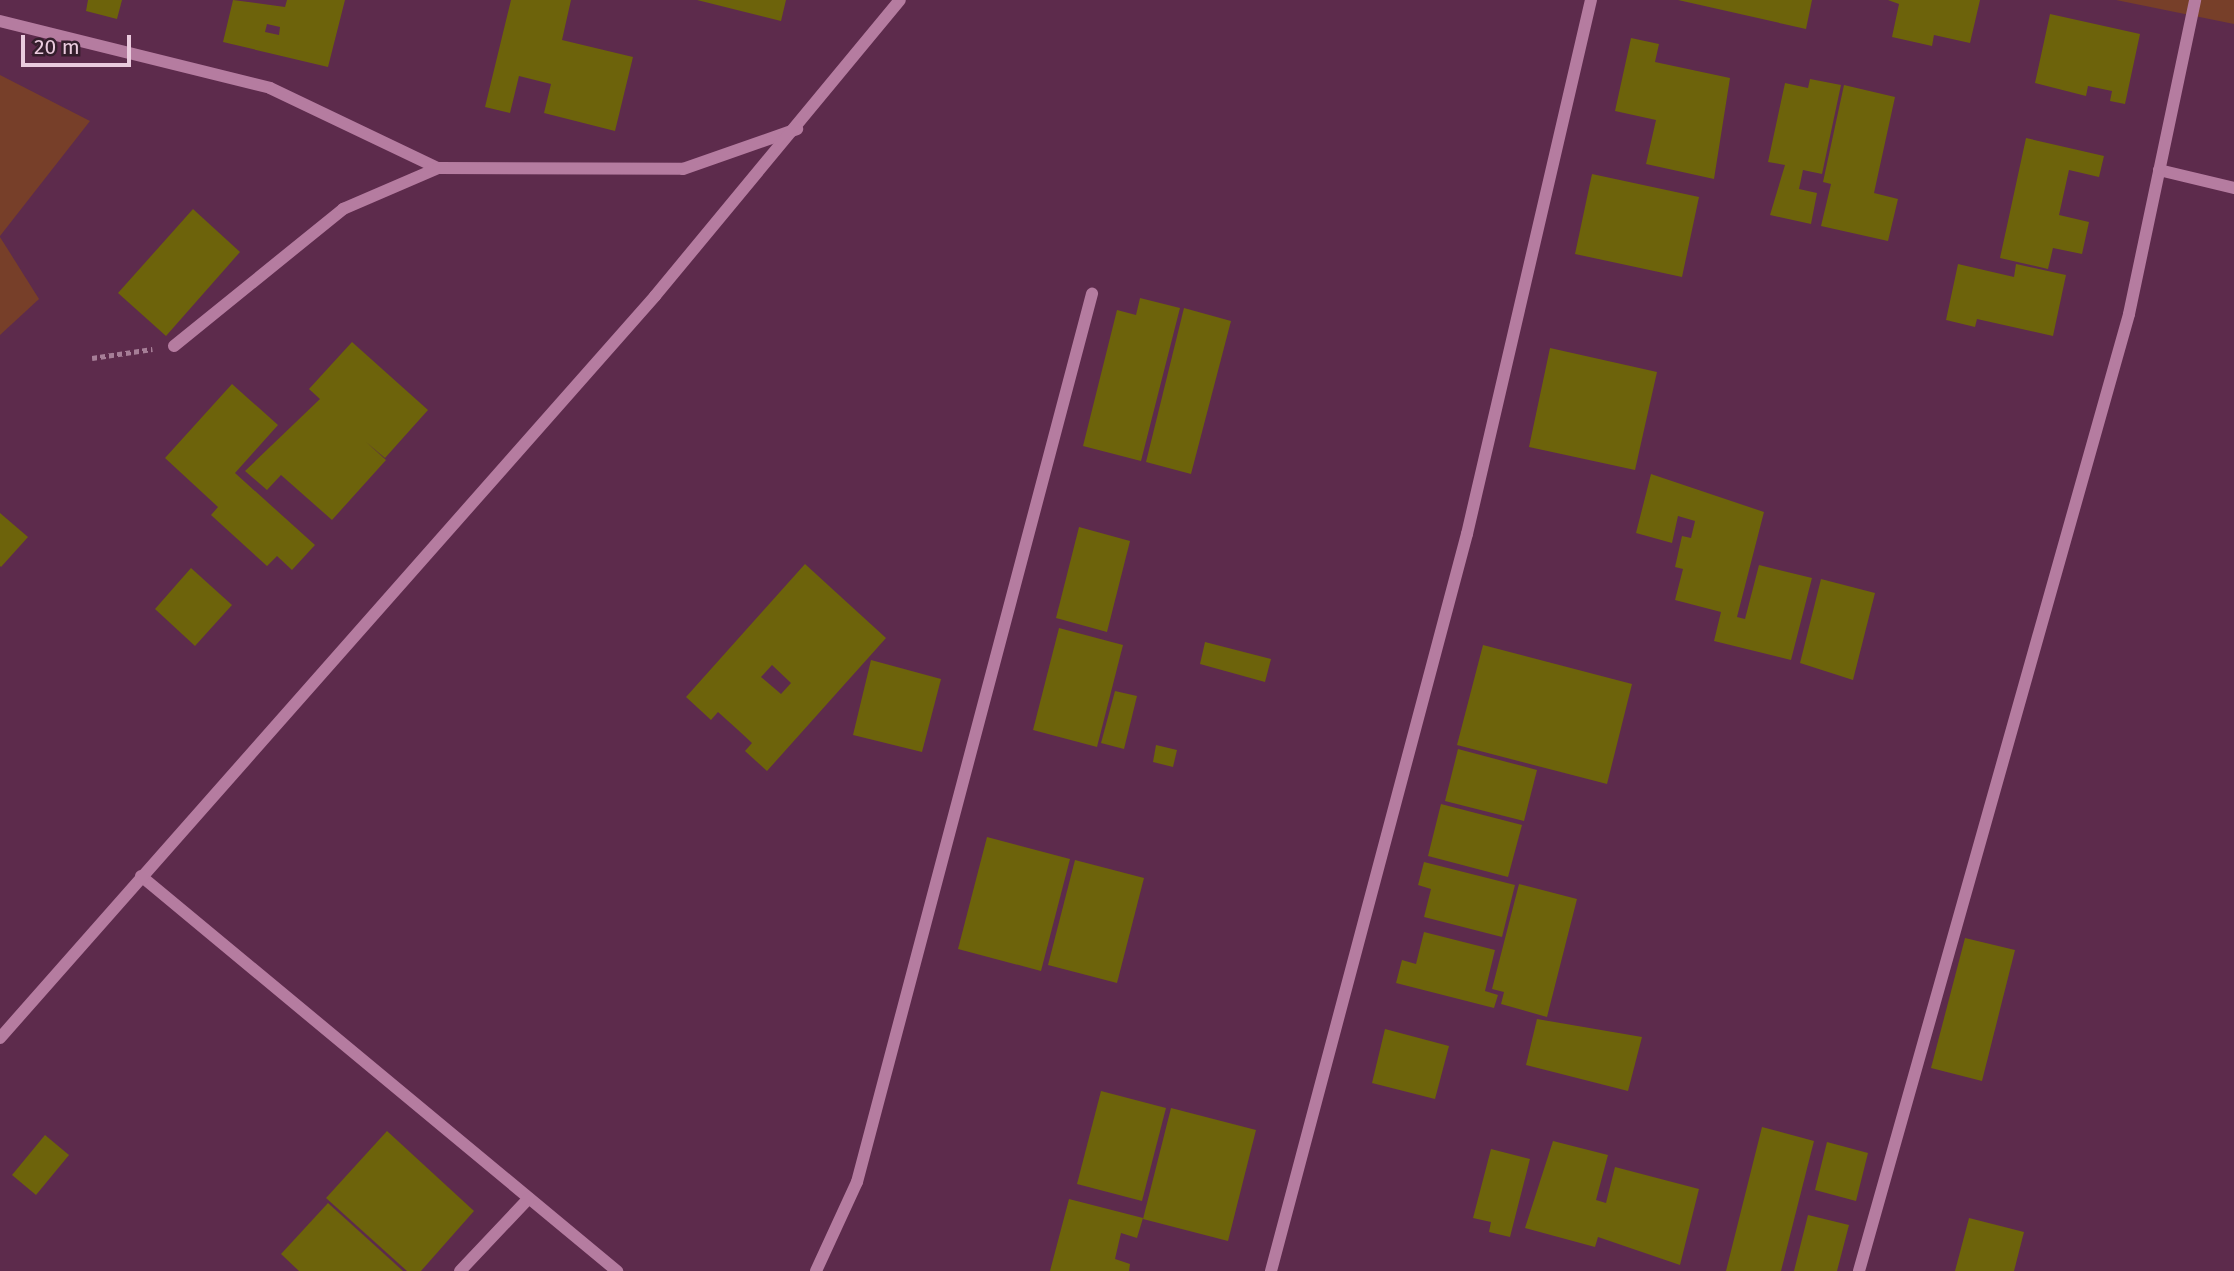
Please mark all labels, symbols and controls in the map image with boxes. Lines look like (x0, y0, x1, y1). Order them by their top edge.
scale bar (24, 21, 135, 65)
text: 20 m (34, 34, 80, 60)

